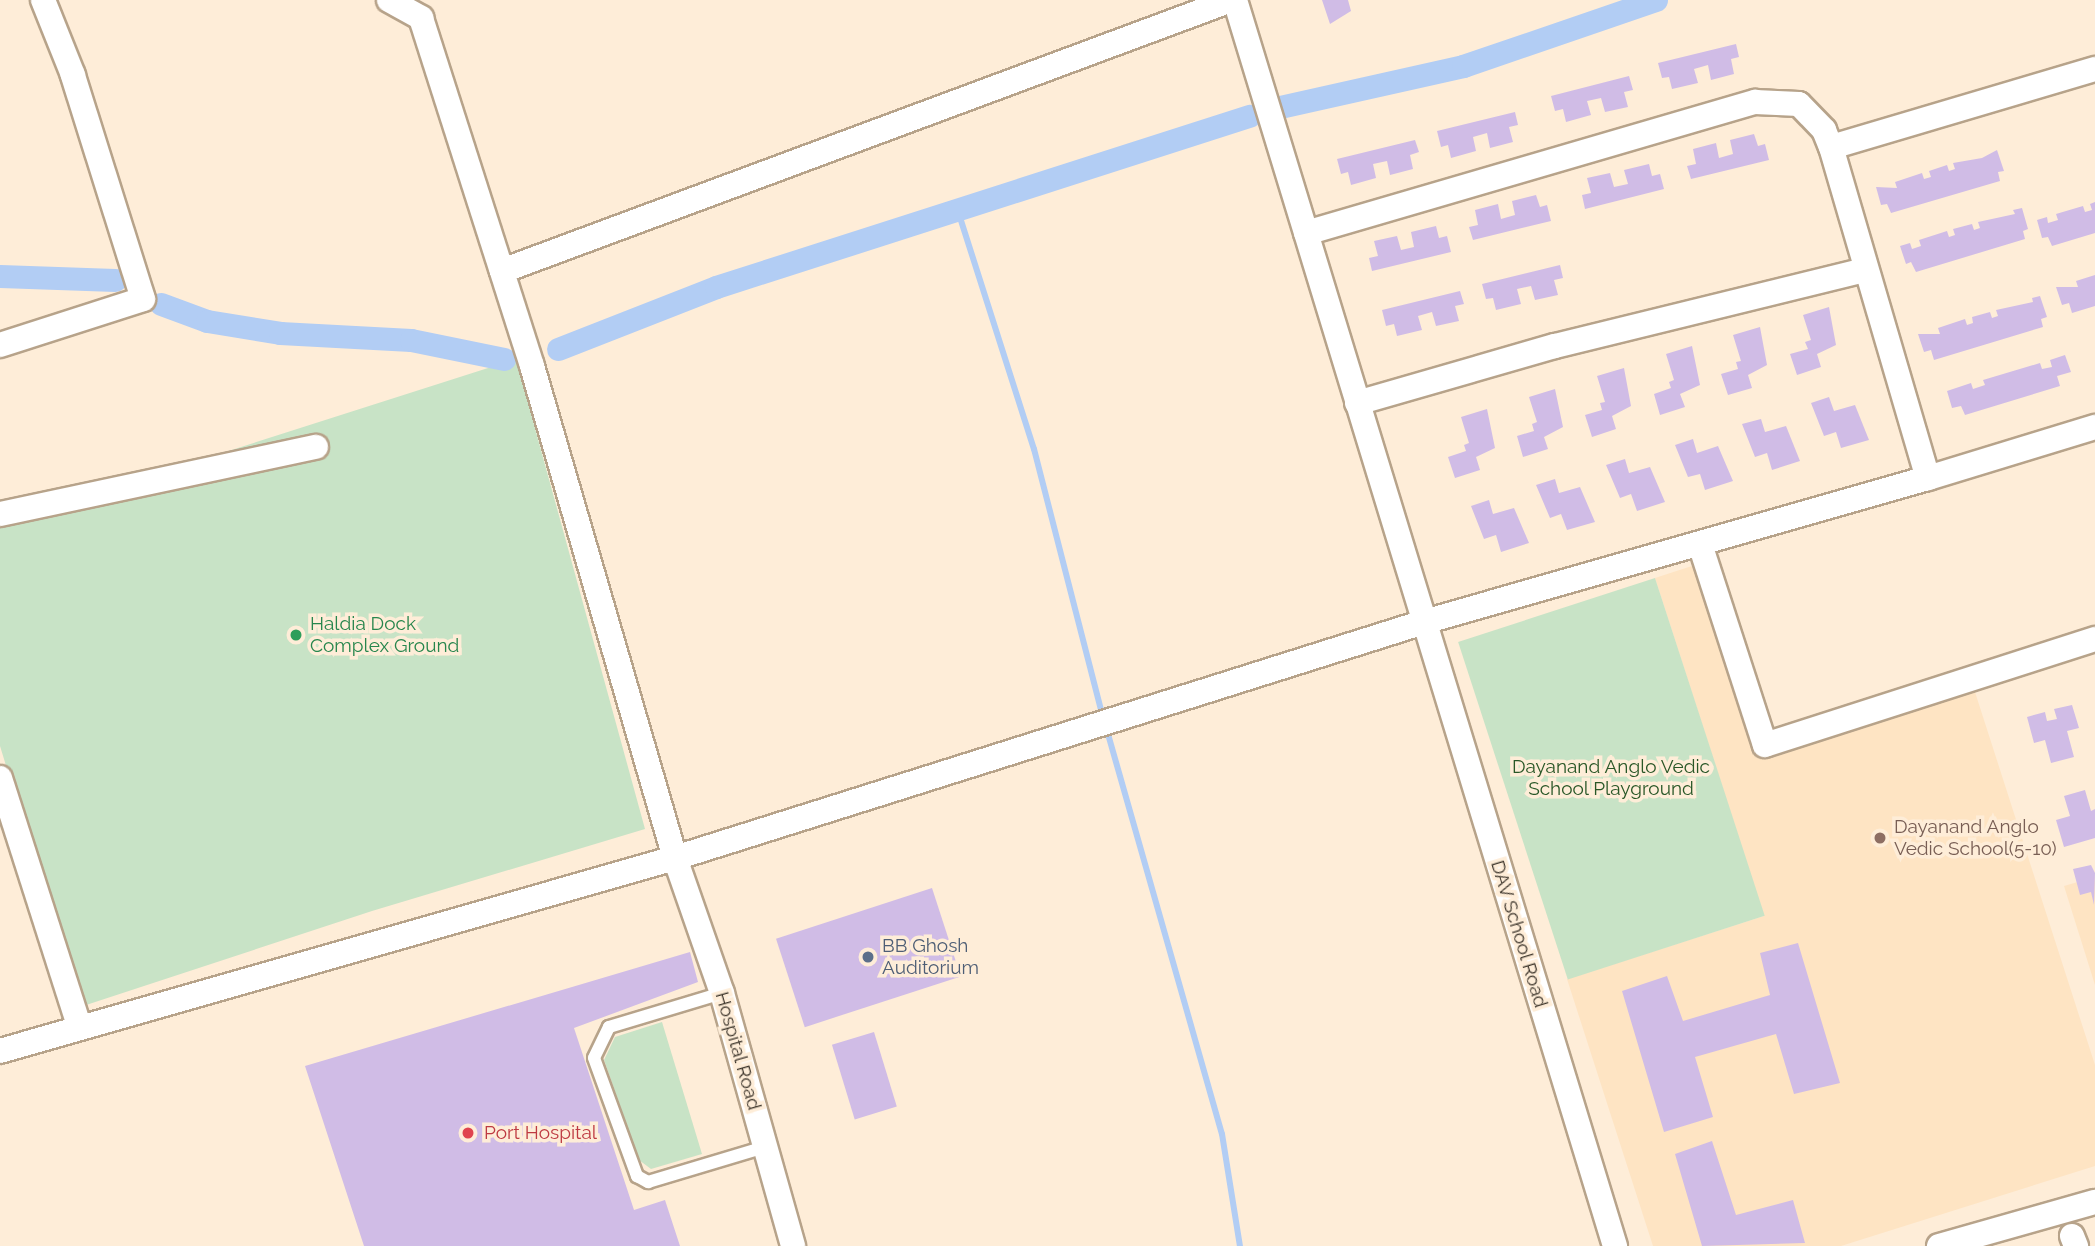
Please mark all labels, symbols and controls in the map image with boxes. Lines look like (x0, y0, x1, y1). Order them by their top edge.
place label: Haldia Dock Complex Ground (310, 613, 459, 657)
marker: Haldia Dock Complex Ground (288, 627, 304, 643)
park label: Dayanand Anglo Vedic School Playground (1511, 756, 1711, 800)
place label: Dayanand Anglo Vedic School(5-10) (1894, 816, 2057, 860)
marker: Dayanand Anglo Vedic School(5-10) (1872, 830, 1888, 846)
street label: DAV School Road (1486, 857, 1552, 1011)
place label: BB Ghosh Auditorium (882, 935, 979, 979)
marker: BB Ghosh Auditorium (860, 949, 876, 965)
street label: Hospital Road (710, 989, 766, 1113)
place label: Port Hospital (484, 1122, 597, 1144)
marker: Port Hospital (458, 1123, 478, 1143)

